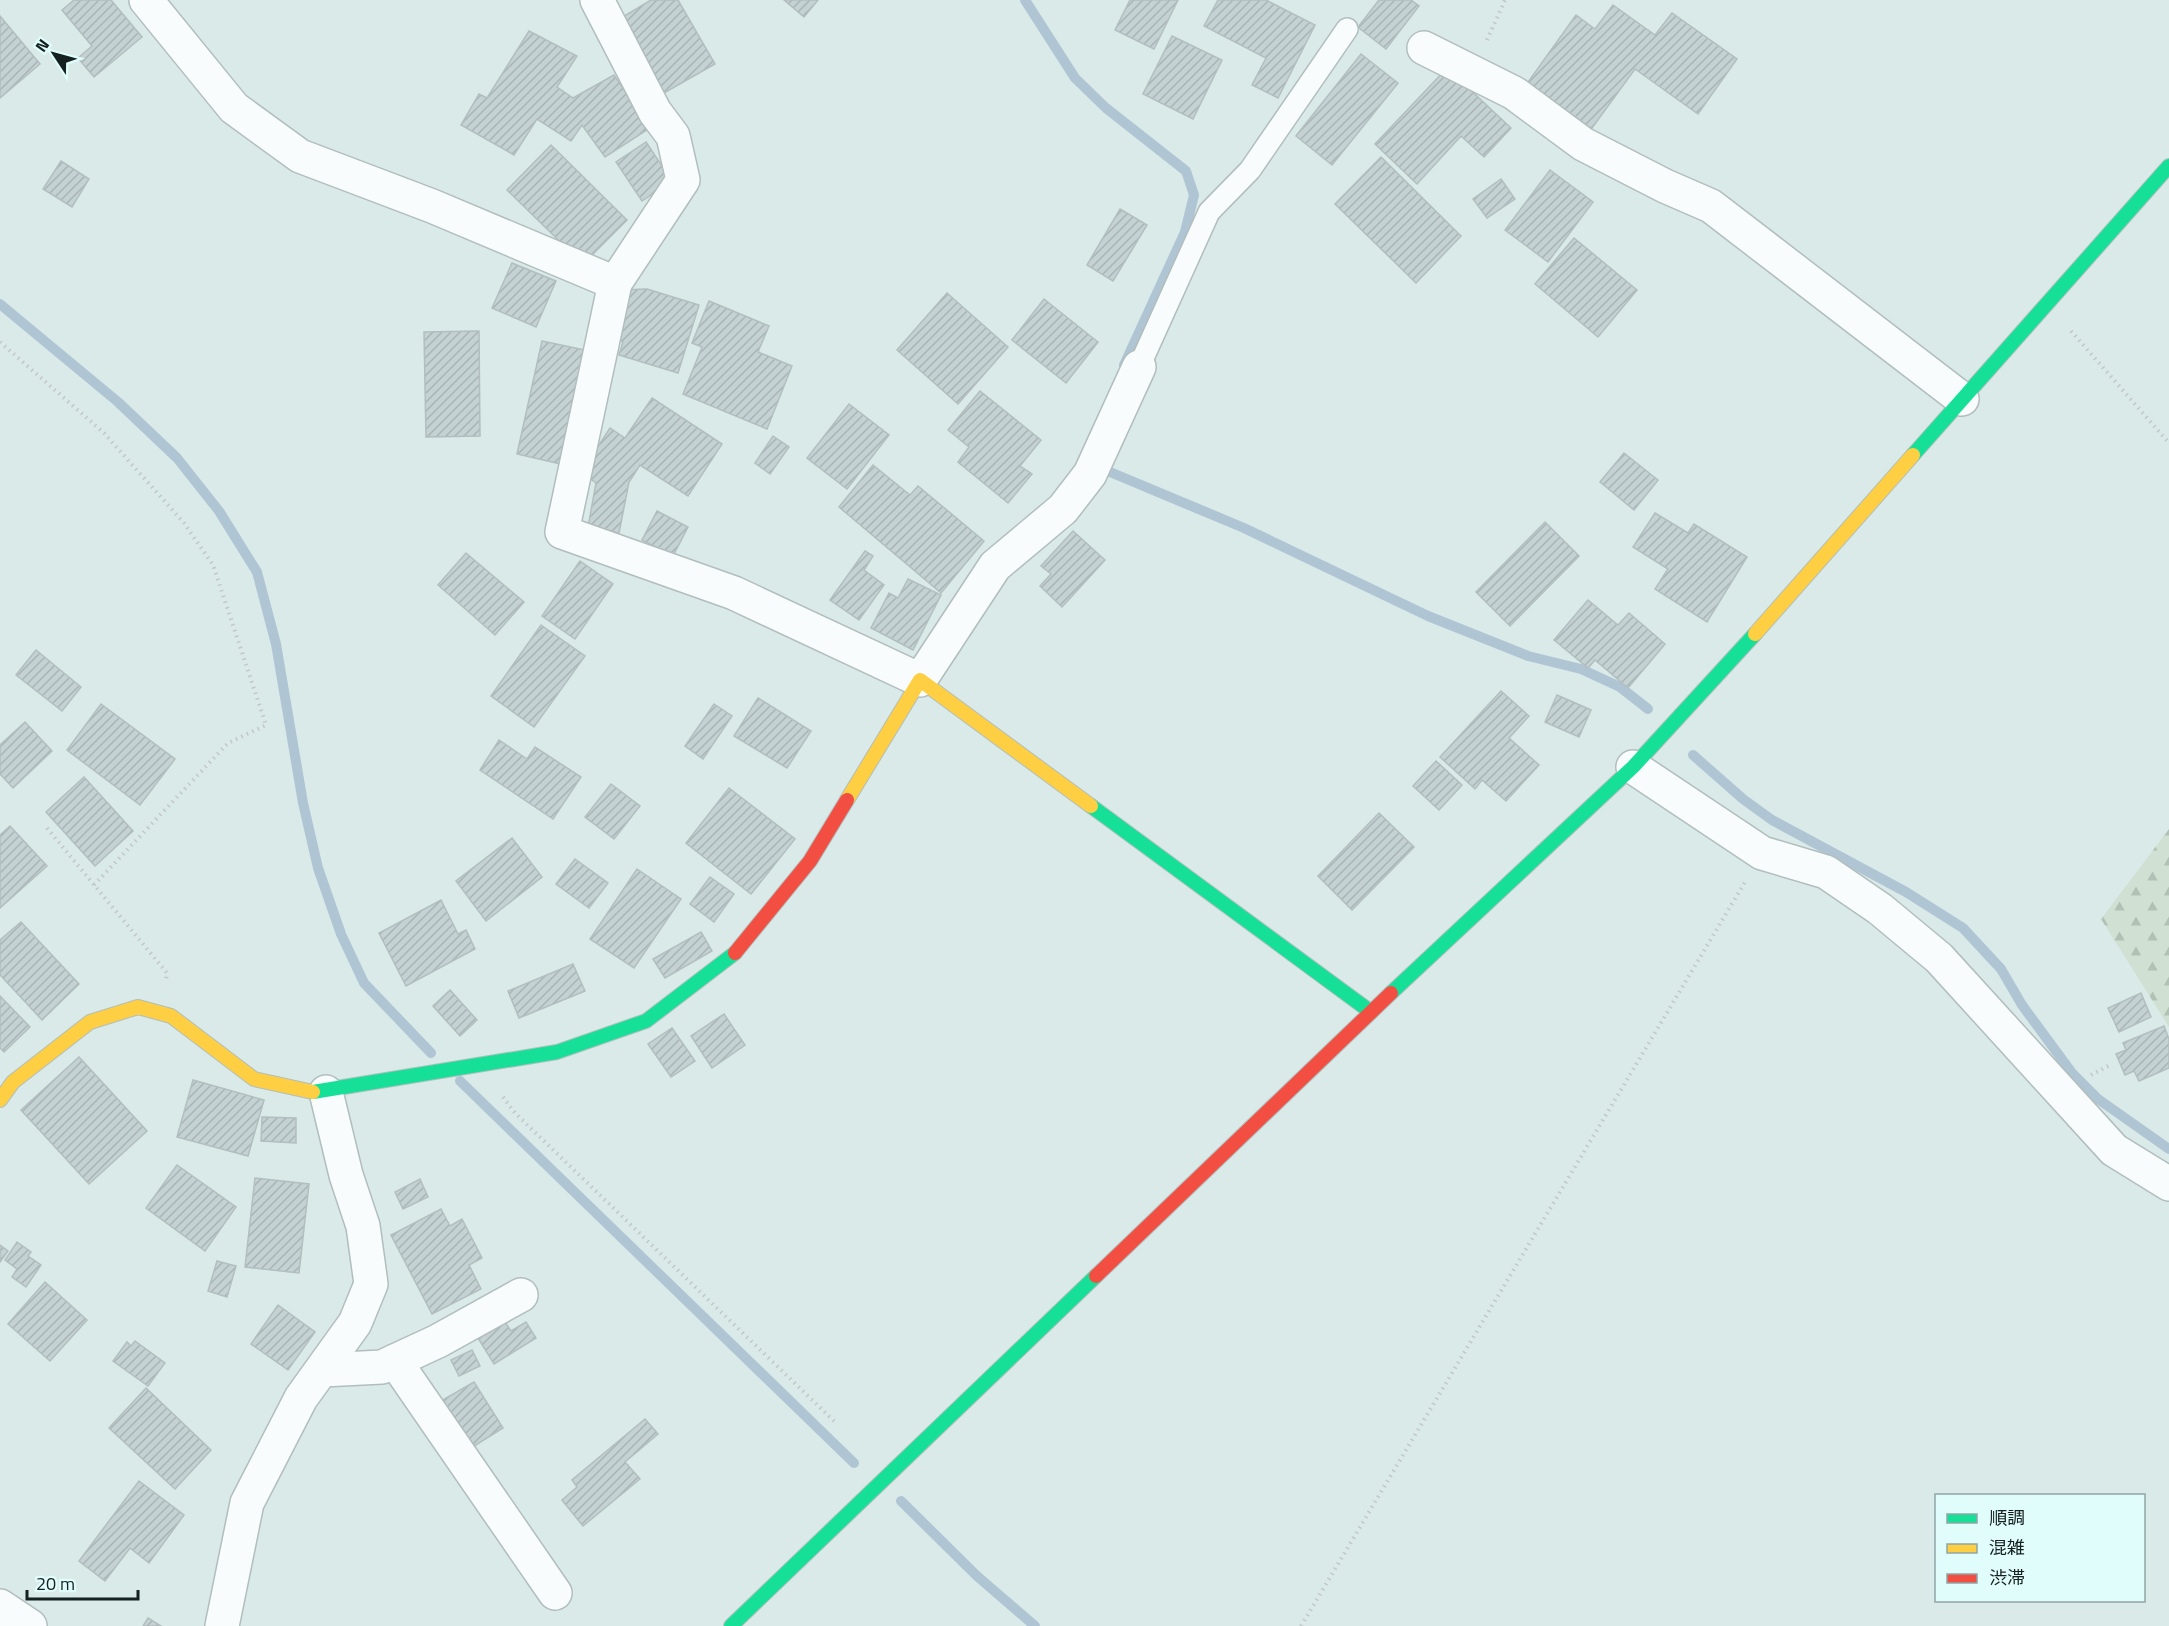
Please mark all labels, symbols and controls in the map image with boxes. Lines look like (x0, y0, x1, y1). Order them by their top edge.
north arrow (24, 24, 84, 84)
text: N (29, 34, 55, 57)
legend (1935, 1494, 2145, 1602)
text: 順調 (1989, 1504, 2025, 1531)
text: 混雑 (1989, 1534, 2025, 1561)
scale bar (27, 1563, 138, 1601)
text: 渋滞 (1989, 1564, 2025, 1591)
text: 20 m (36, 1570, 75, 1597)

